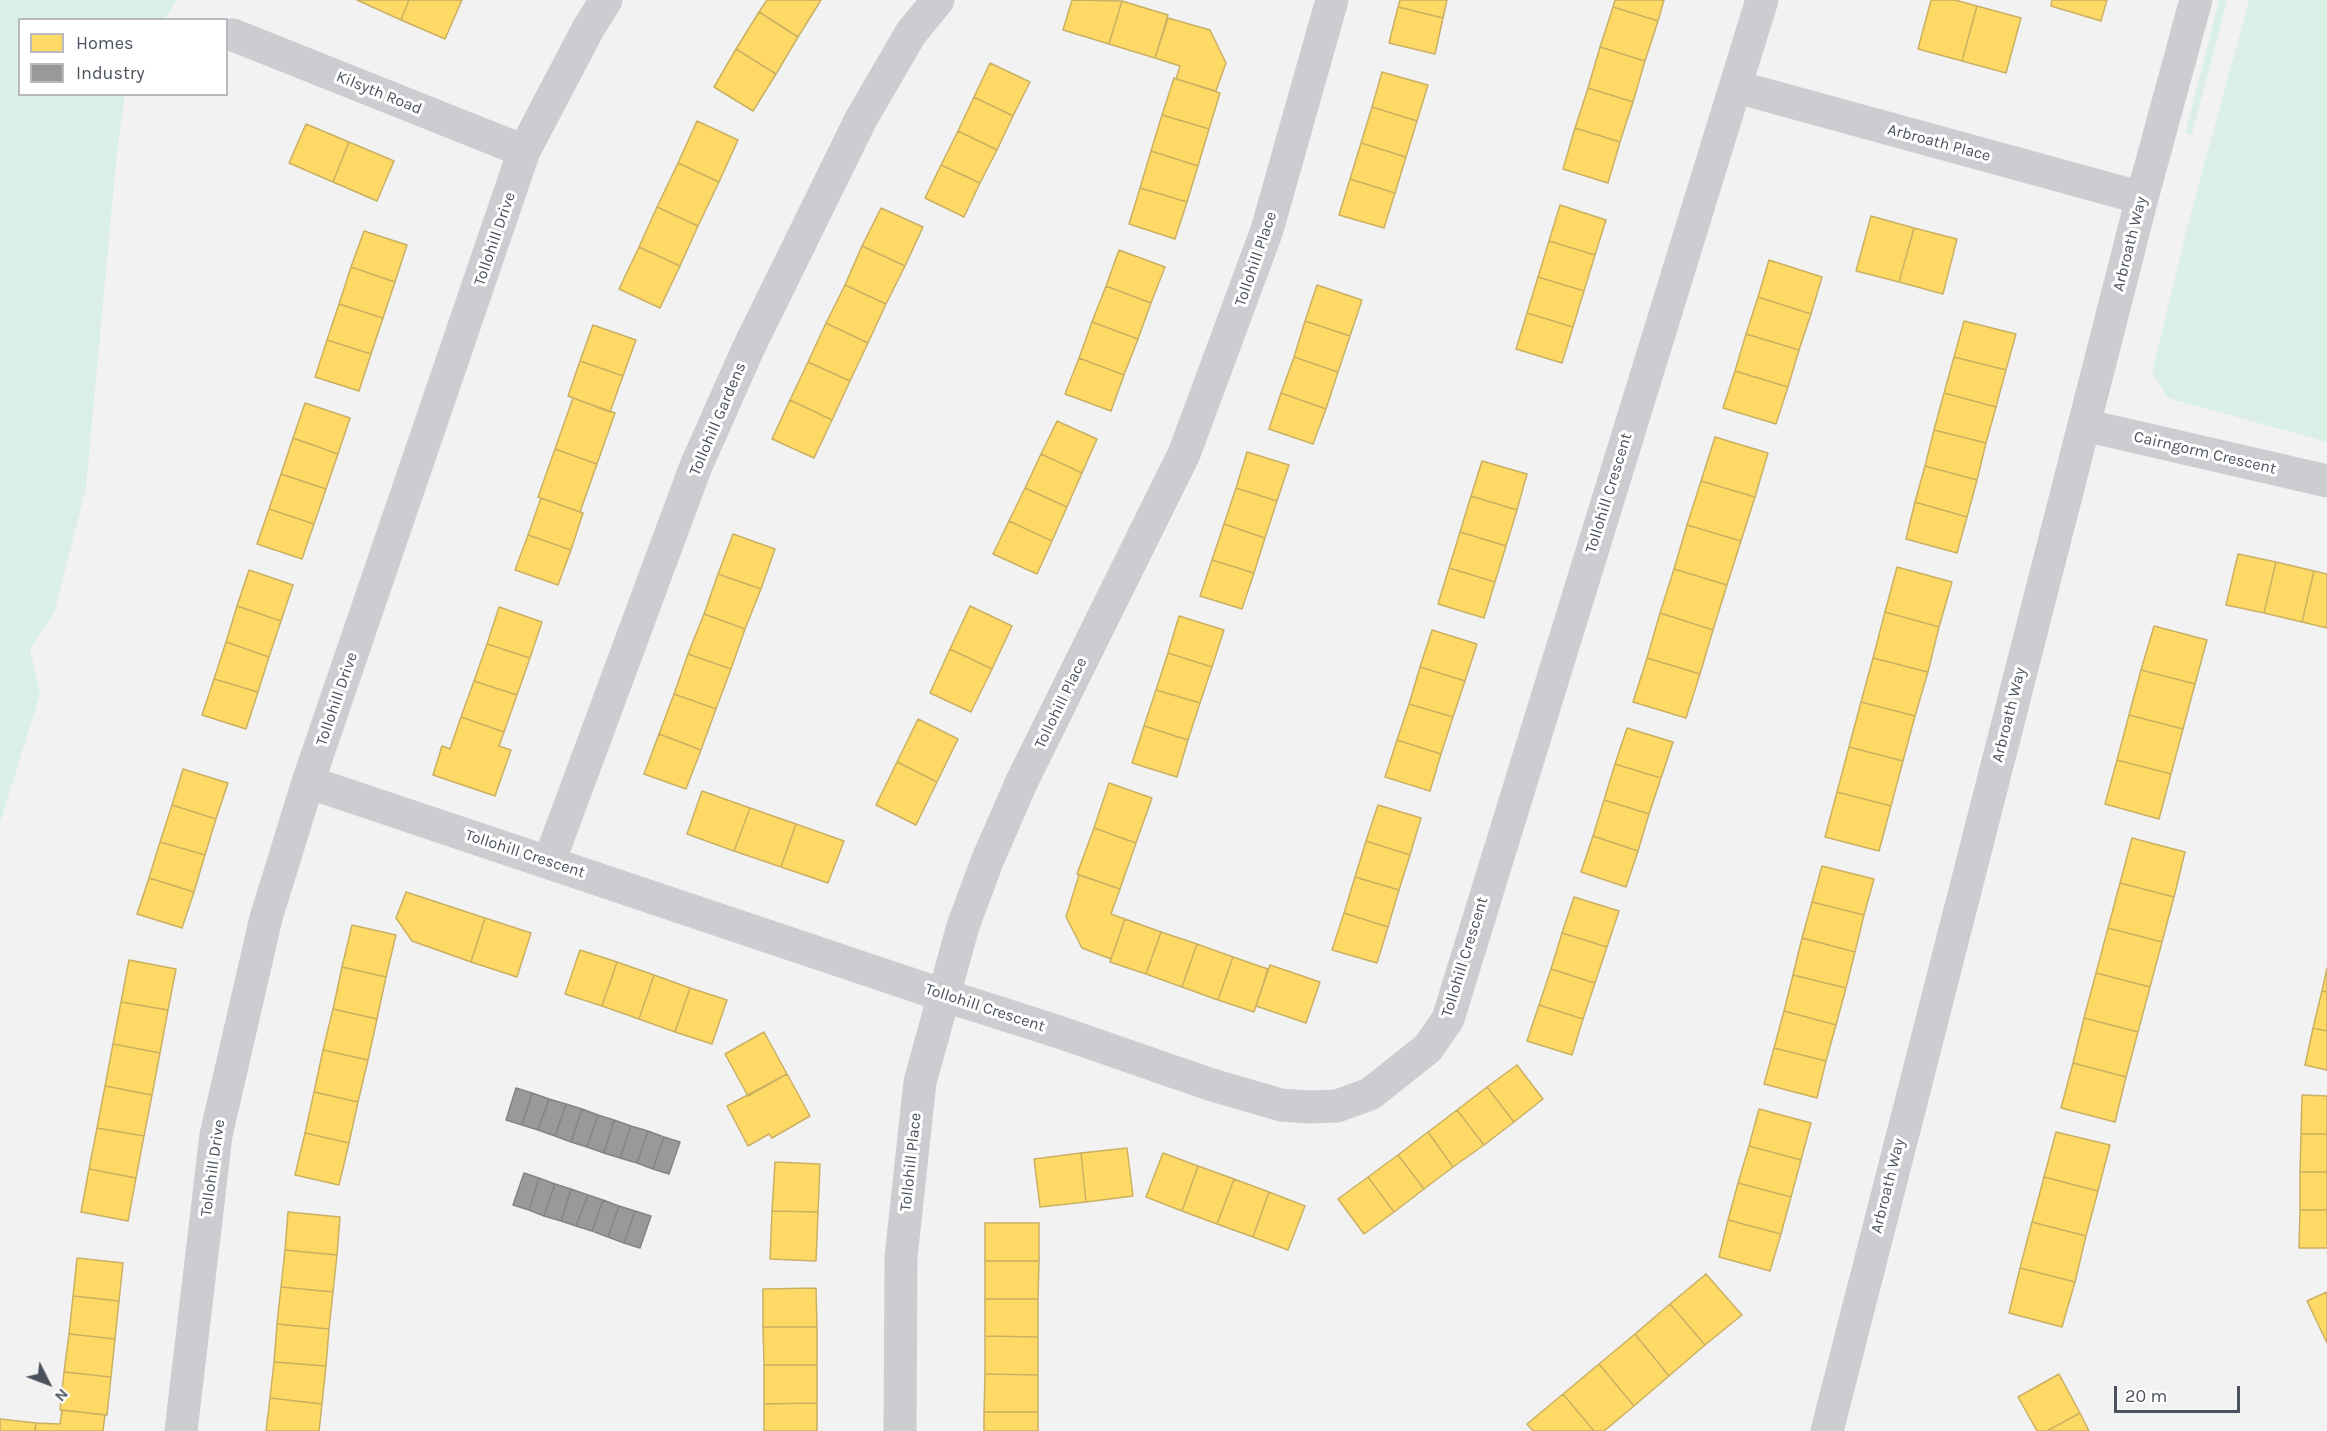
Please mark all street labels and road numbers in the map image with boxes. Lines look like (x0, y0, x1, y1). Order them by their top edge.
street label: Kilsyth Road (333, 67, 425, 119)
street label: Arbroath Place (1885, 120, 1993, 166)
street label: Tollohill Drive (470, 190, 520, 288)
street label: Arbroath Way (2109, 194, 2151, 294)
street label: Tollohill Place (1231, 209, 1281, 309)
street label: Tollohill Gardens (686, 360, 750, 478)
street label: Cairngorm Crescent (2132, 427, 2278, 479)
street label: Tollohill Crescent (1582, 431, 1636, 555)
street label: Tollohill Drive (312, 650, 362, 748)
street label: Tollohill Place (1031, 654, 1091, 752)
street label: Arbroath Way (1988, 665, 2030, 765)
street label: Tollohill Crescent (463, 826, 587, 882)
street label: Tollohill Crescent (1438, 895, 1492, 1019)
street label: Tollohill Crescent (923, 980, 1047, 1036)
street label: Tollohill Place (896, 1112, 926, 1212)
street label: Tollohill Drive (197, 1118, 229, 1218)
street label: Arbroath Way (1867, 1136, 1909, 1236)

